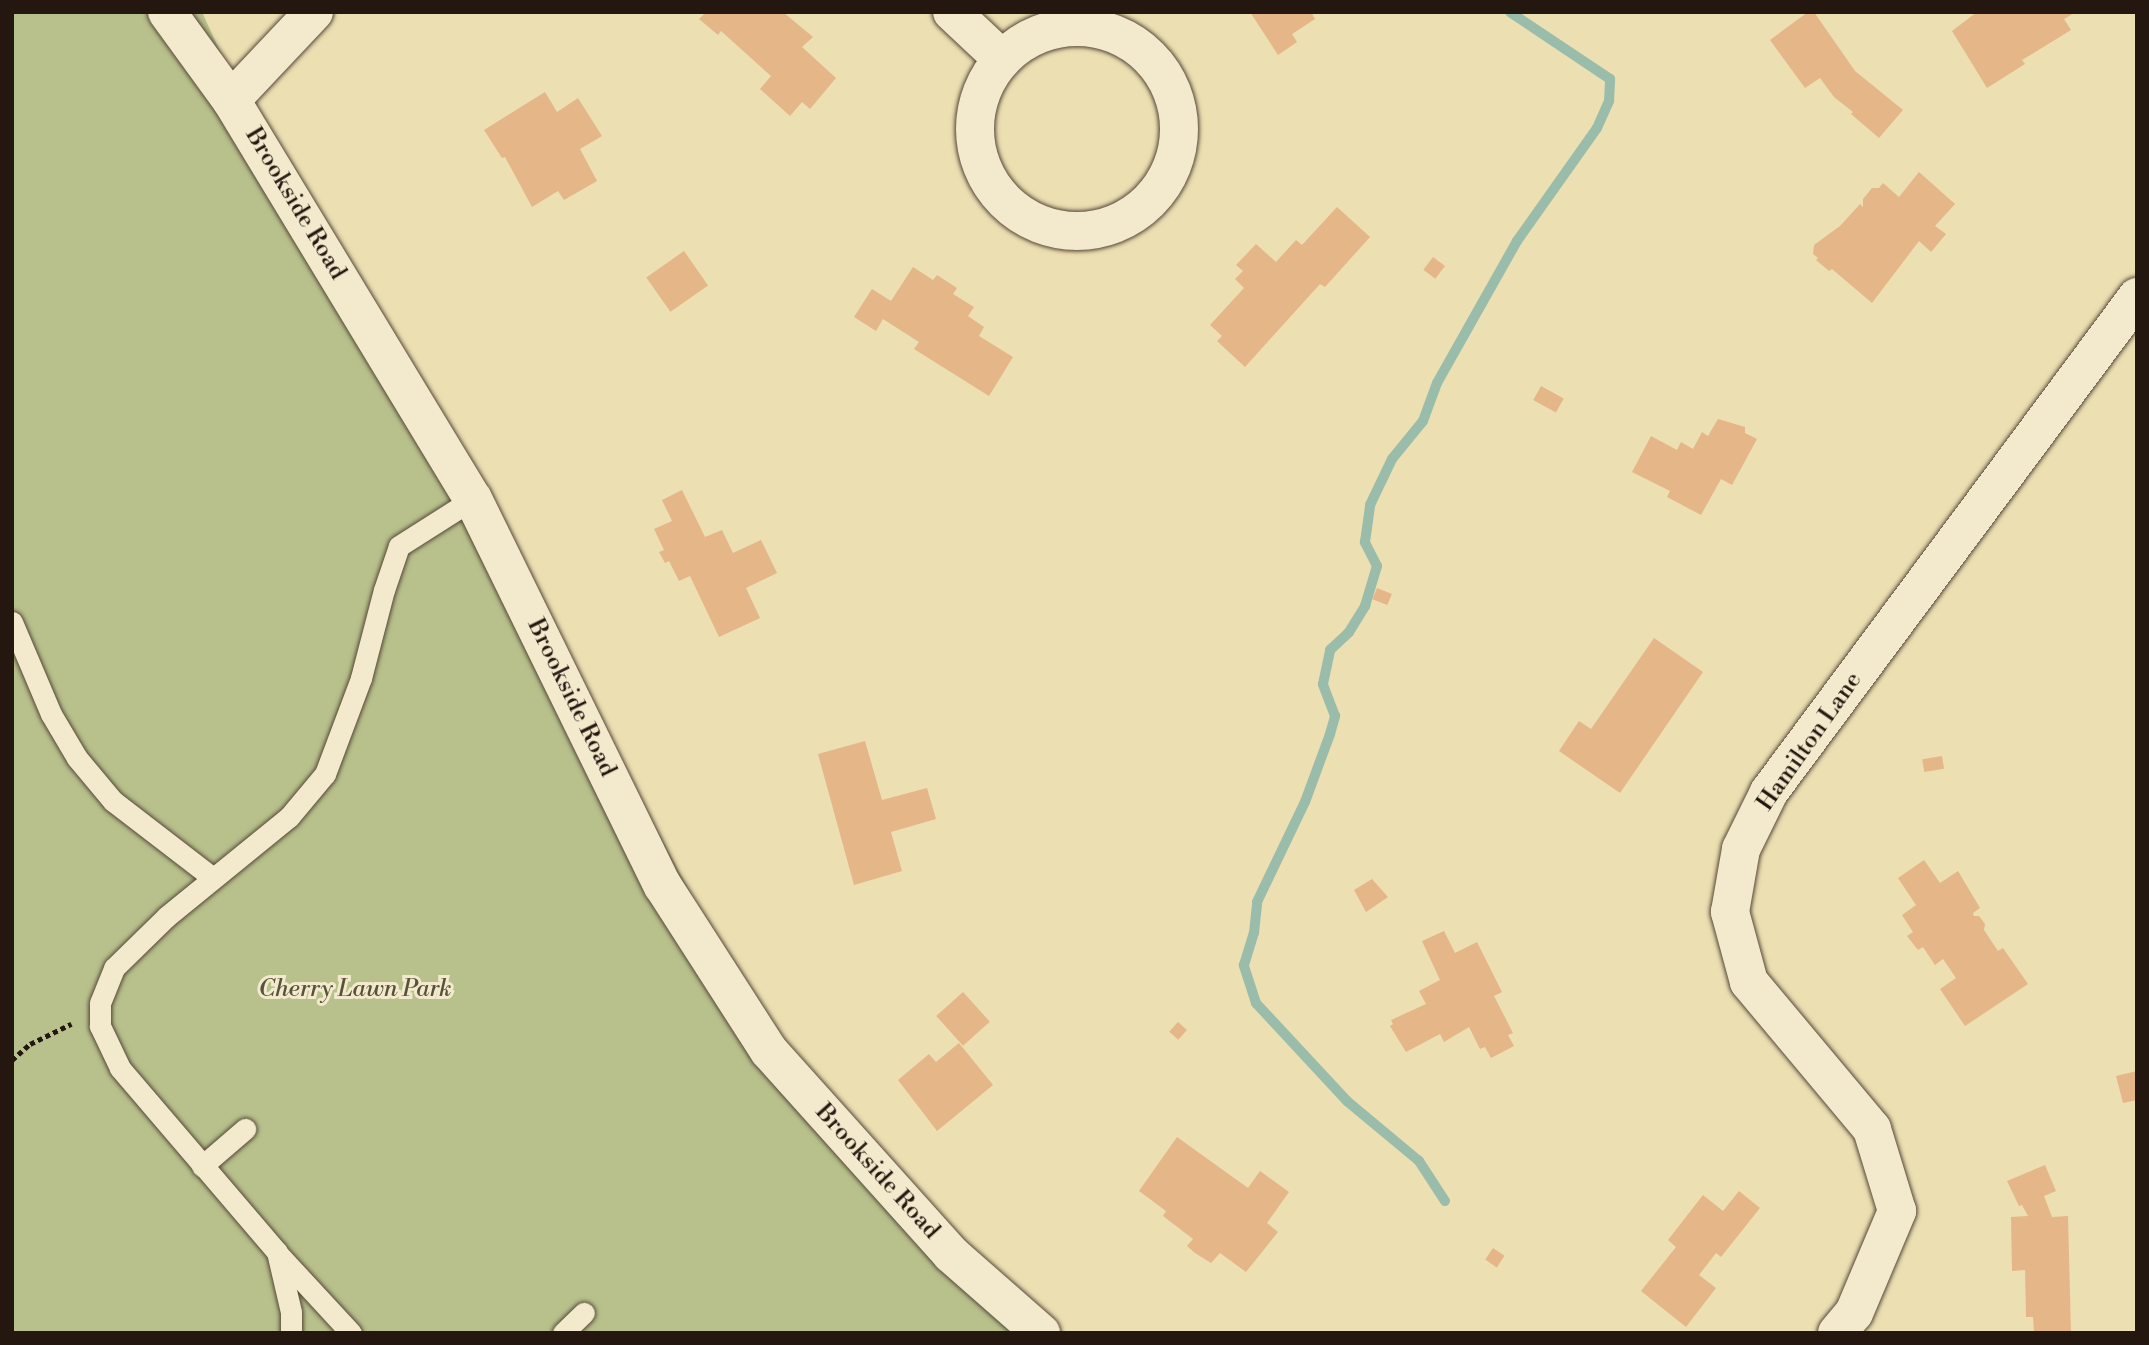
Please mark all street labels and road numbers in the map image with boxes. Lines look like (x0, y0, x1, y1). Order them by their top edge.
street label: Brookside Road (238, 123, 352, 285)
street label: Brookside Road (520, 614, 622, 782)
street label: Hamilton Lane (1752, 667, 1868, 817)
street label: Brookside Road (809, 1098, 945, 1246)

